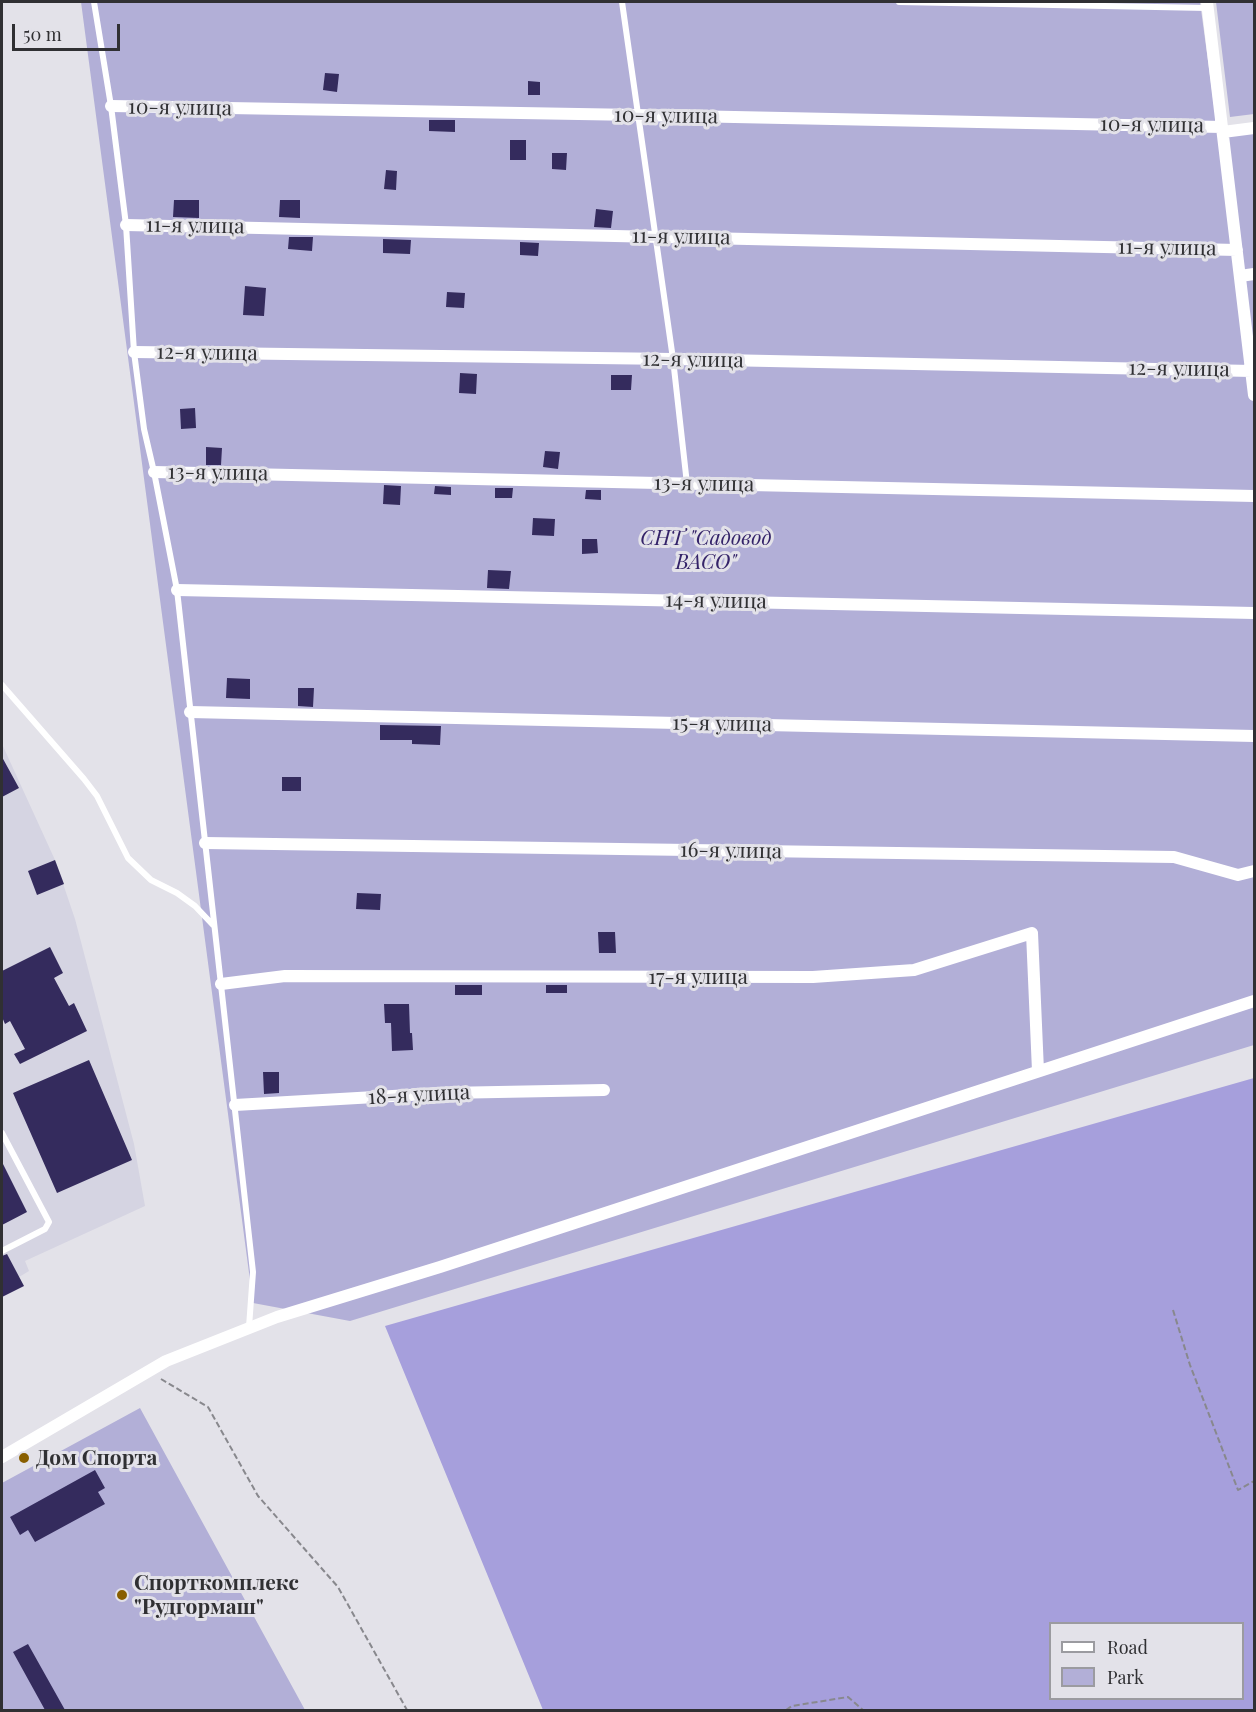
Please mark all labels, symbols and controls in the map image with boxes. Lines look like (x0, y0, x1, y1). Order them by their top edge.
scale bar (15, 12, 123, 50)
text: 50 m (23, 22, 62, 46)
street label: 10-я улица (128, 94, 232, 122)
street label: 10-я улица (614, 102, 718, 130)
street label: 10-я улица (1100, 111, 1204, 139)
street label: 11-я улица (145, 213, 245, 239)
street label: 11-я улица (631, 224, 731, 250)
street label: 11-я улица (1117, 235, 1217, 261)
street label: 12-я улица (156, 340, 258, 366)
street label: 12-я улица (642, 347, 744, 373)
street label: 12-я улица (1128, 356, 1230, 382)
street label: 13-я улица (168, 460, 268, 486)
street label: 13-я улица (654, 471, 754, 497)
park label: СНТ "Садовод ВАСО" (640, 525, 772, 575)
street label: 14-я улица (665, 588, 767, 614)
street label: 15-я улица (672, 711, 772, 737)
street label: 16-я улица (680, 838, 782, 864)
street label: 17-я улица (648, 964, 748, 990)
street label: 18-я улица (367, 1080, 471, 1110)
place label: Дом Спорта (36, 1445, 157, 1471)
marker: Дом Спорта (17, 1451, 31, 1465)
place label: Спорткомплекс "Рудгормаш" (134, 1570, 299, 1620)
marker: Спорткомплекс "Рудгормаш" (115, 1588, 129, 1602)
legend (1049, 1622, 1244, 1700)
text: Road (1107, 1635, 1148, 1659)
text: Park (1107, 1665, 1144, 1689)

